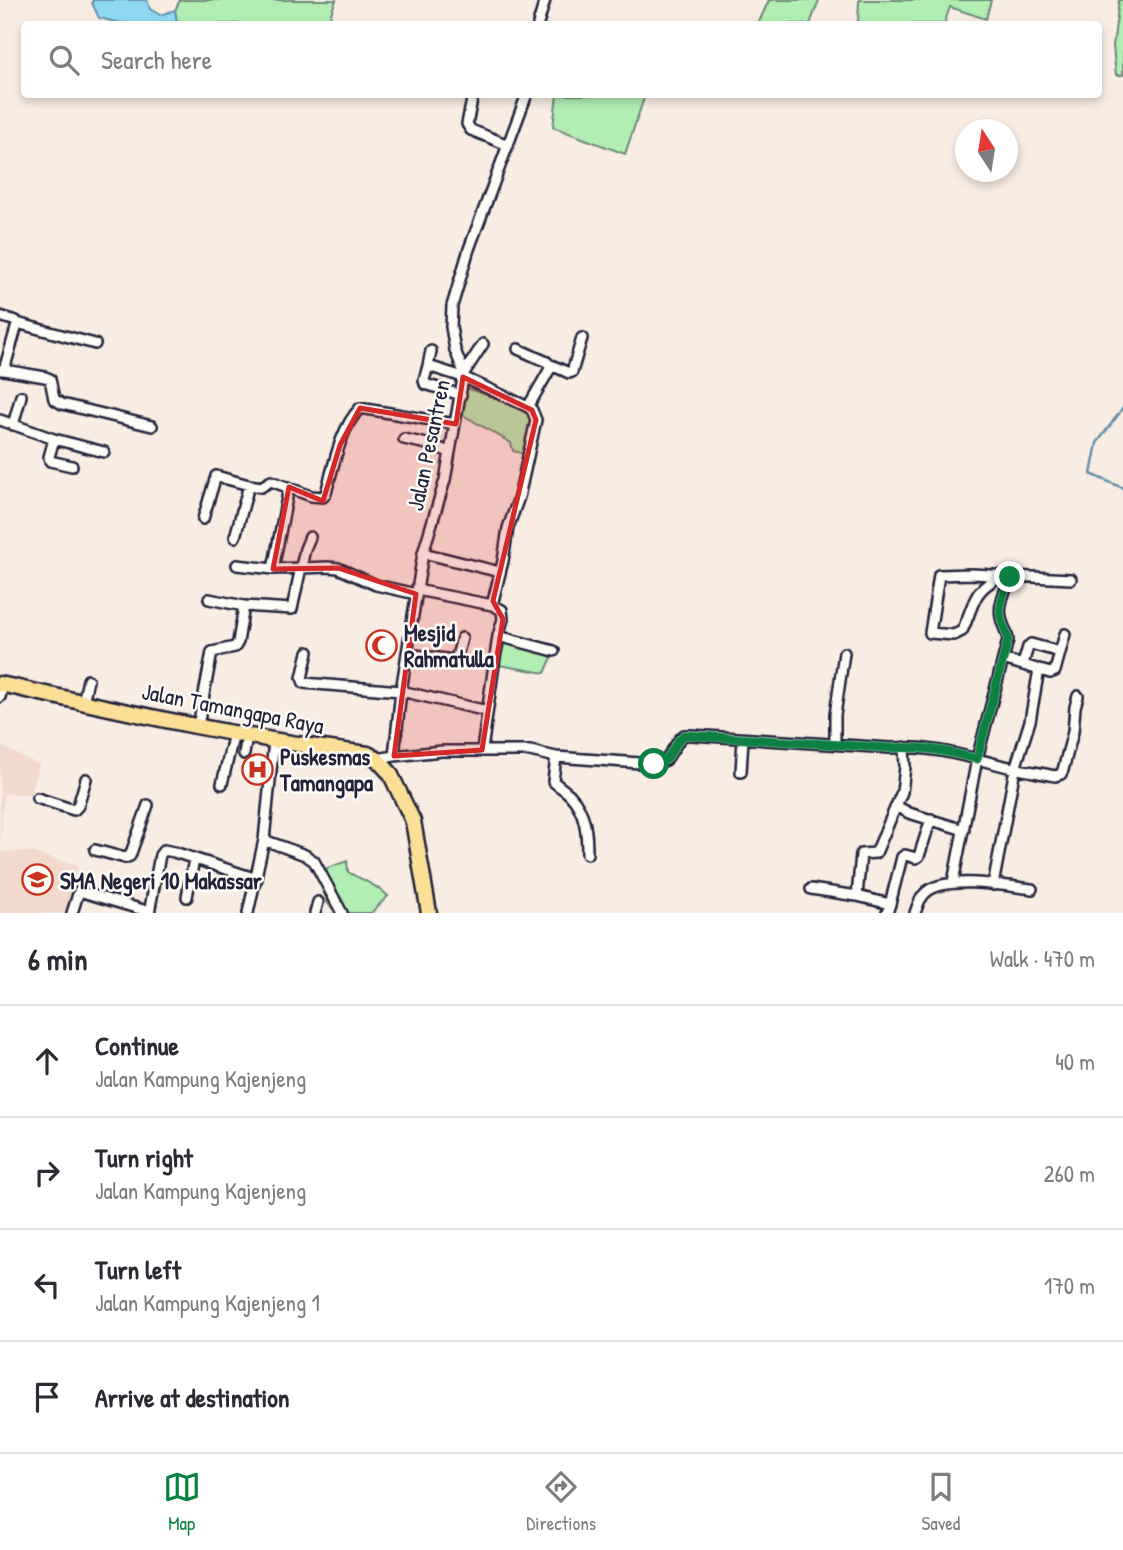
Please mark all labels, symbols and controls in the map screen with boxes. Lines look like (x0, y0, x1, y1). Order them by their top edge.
search box (21, 21, 1102, 98)
icon: search (45, 41, 83, 79)
text: Search here (101, 42, 212, 77)
north arrow (955, 119, 1018, 182)
street label: Jalan Pesantren (399, 377, 457, 513)
route end (994, 561, 1025, 592)
place label: Mesjid Rahmatulla (404, 617, 494, 674)
mosque icon: Mesjid Rahmatulla (364, 628, 398, 662)
street label: Jalan Tamangapa Raya (139, 675, 327, 741)
place label: Puskesmas Tamangapa (279, 741, 373, 799)
route start (638, 748, 669, 779)
hospital icon: Puskesmas Tamangapa (240, 752, 274, 786)
school or university icon: SMA Negeri 10 Makassar (20, 863, 54, 897)
place label: SMA Negeri 10 Makassar (60, 865, 262, 897)
text: 6 min (28, 939, 88, 979)
text: Walk · 470 m (990, 943, 1095, 974)
text: Continue (95, 1028, 179, 1063)
icon: ahead (28, 1042, 66, 1080)
text: 40 m (1055, 1046, 1095, 1077)
text: Jalan Kampung Kajenjeng (95, 1063, 306, 1094)
text: Turn right (95, 1140, 193, 1175)
icon: right (28, 1154, 66, 1192)
text: 260 m (1044, 1158, 1095, 1189)
text: Jalan Kampung Kajenjeng (95, 1175, 306, 1206)
text: Turn left (95, 1252, 181, 1287)
icon: left (28, 1266, 66, 1304)
text: 170 m (1044, 1270, 1095, 1301)
text: Jalan Kampung Kajenjeng 1 (95, 1287, 320, 1318)
icon: arrive (28, 1378, 66, 1416)
text: Arrive at destination (95, 1380, 290, 1415)
tab: Map (163, 1468, 201, 1536)
tab: Directions (526, 1468, 596, 1536)
tab: Saved (922, 1468, 960, 1536)

